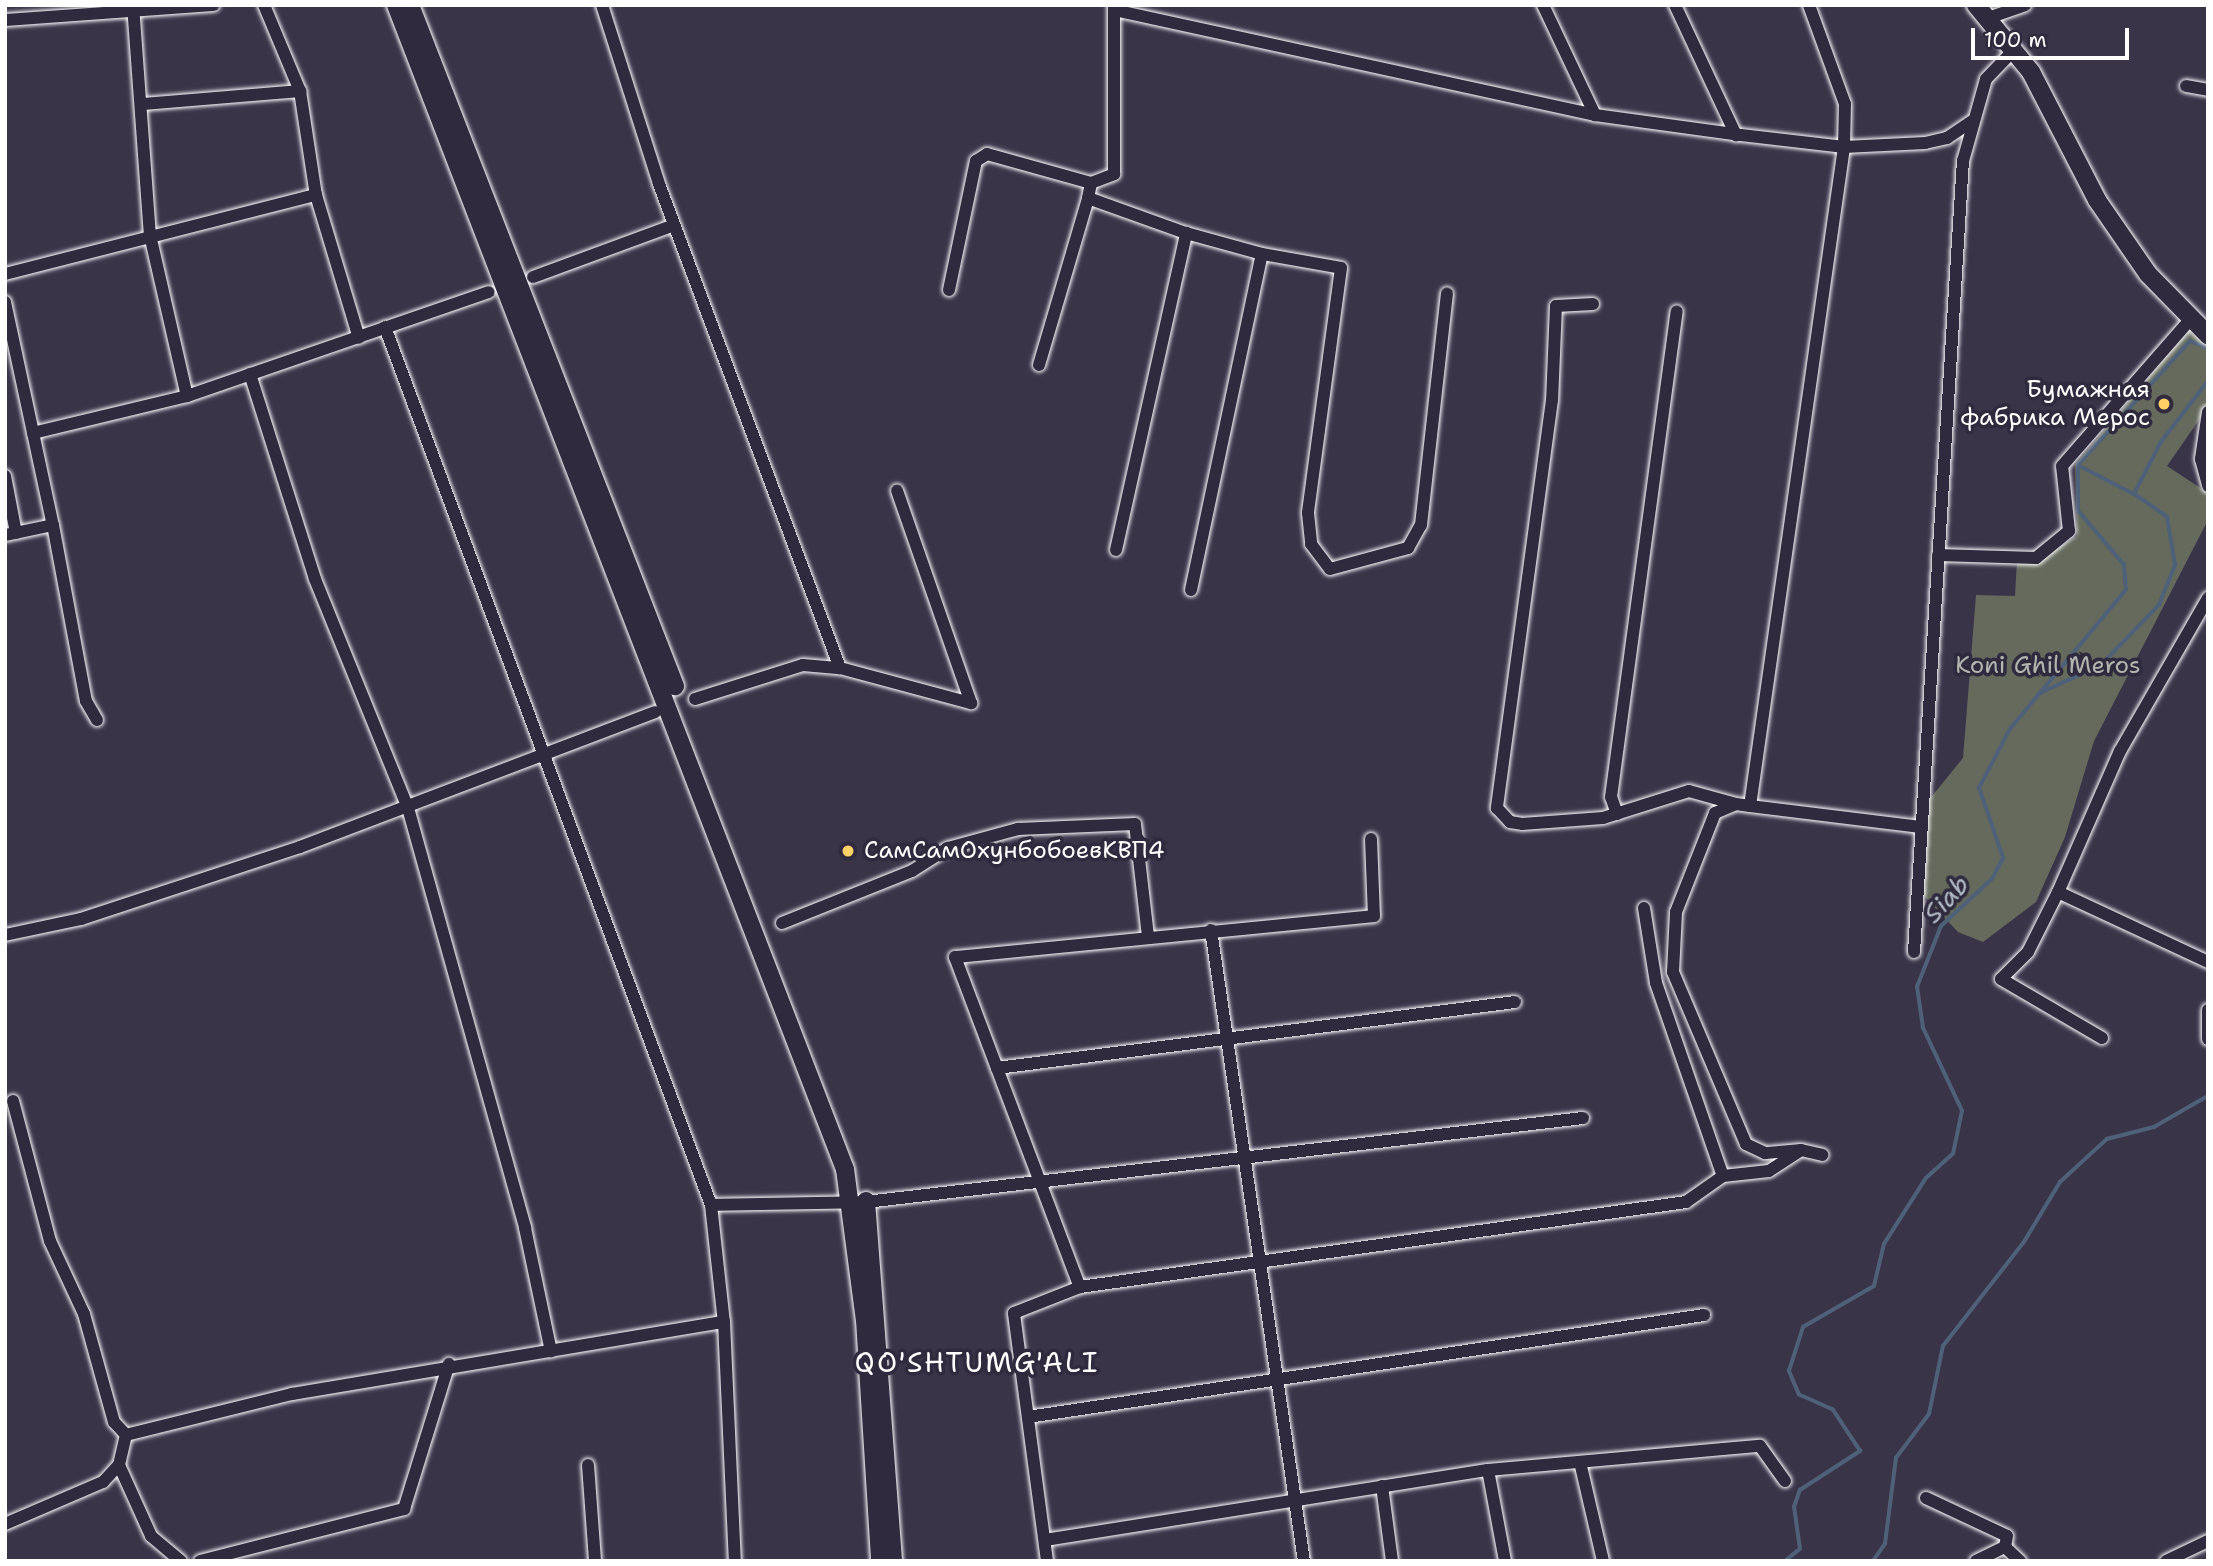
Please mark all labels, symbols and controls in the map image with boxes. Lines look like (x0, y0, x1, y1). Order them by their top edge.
scale bar (1975, 14, 2132, 58)
text: 100 m (1984, 26, 2047, 54)
place label: Бумажная фабрика Мерос (1961, 376, 2150, 432)
marker: Бумажная фабрика Мерос (2156, 396, 2172, 412)
park label: Koni Ghil Meros (1955, 652, 2141, 680)
place label: СамСамОхунбобоевКВП4 (864, 837, 1164, 865)
marker: СамСамОхунбобоевКВП4 (838, 841, 858, 861)
water label: Siab (1916, 869, 1976, 929)
district label: QO'SHTUMG'ALI (856, 1345, 1098, 1379)

